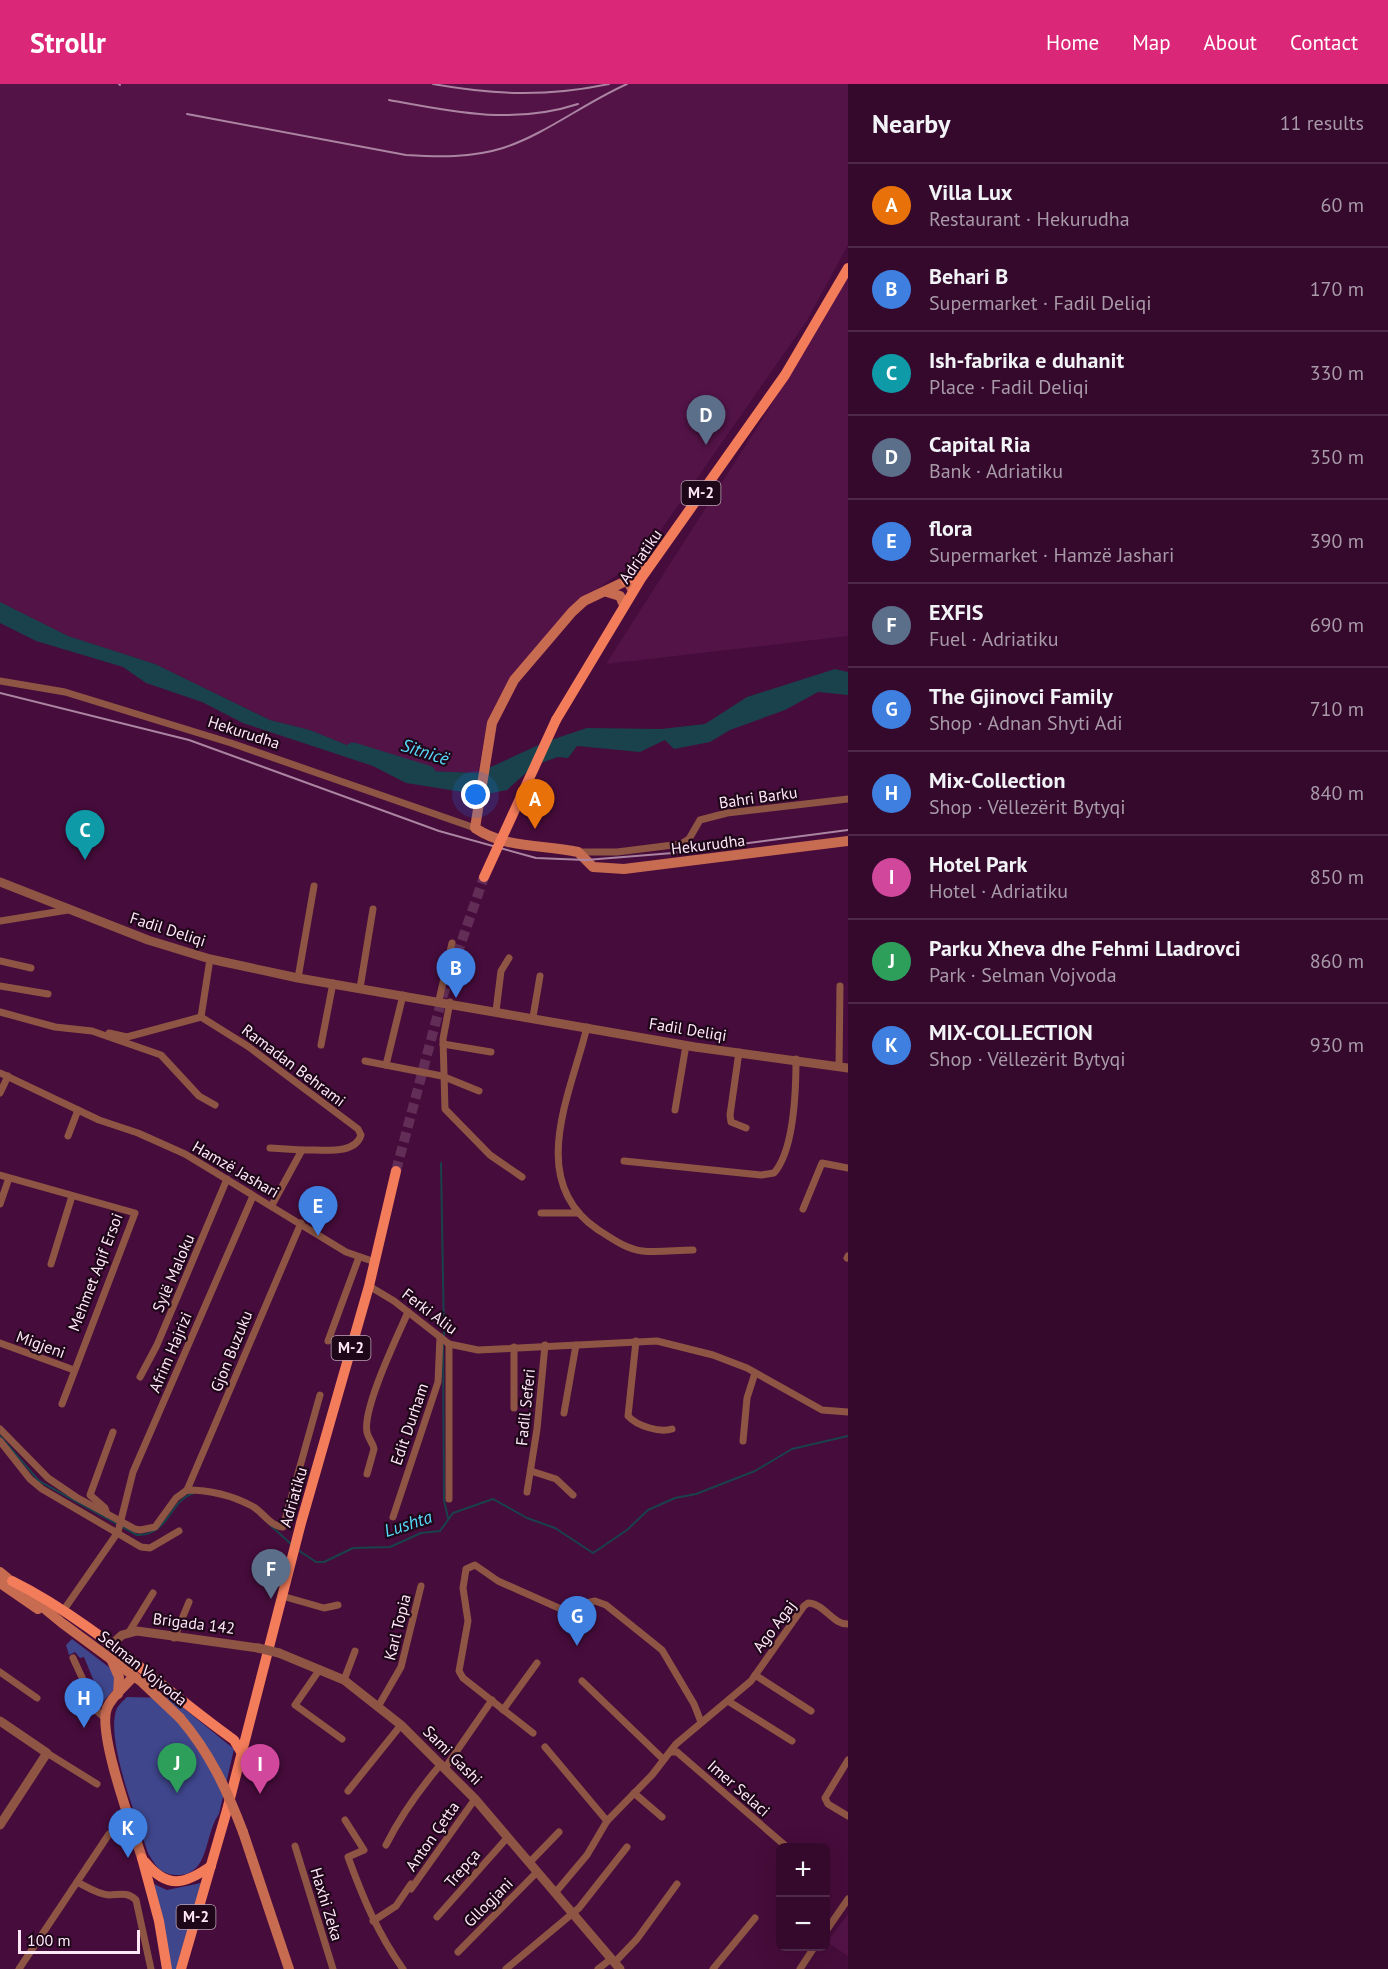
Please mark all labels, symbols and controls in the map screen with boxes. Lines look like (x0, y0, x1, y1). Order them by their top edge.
text: Strollr (30, 24, 106, 61)
text: Home (1046, 29, 1099, 56)
text: Map (1132, 29, 1171, 56)
text: About (1204, 29, 1257, 56)
text: Contact (1290, 29, 1358, 56)
text: Nearby (872, 107, 950, 140)
text: 11 results (1280, 110, 1364, 136)
text: Villa Lux (929, 178, 1012, 206)
text: A (885, 192, 898, 218)
text: 60 m (1321, 192, 1364, 218)
text: Restaurant · Hekurudha (929, 206, 1130, 232)
text: Behari B (929, 262, 1008, 290)
text: B (886, 276, 897, 302)
text: 170 m (1310, 276, 1364, 302)
text: Supermarket · Fadil Deliqi (929, 290, 1152, 316)
text: Ish-fabrika e duhanit (929, 346, 1124, 374)
text: C (886, 360, 897, 386)
text: 330 m (1310, 360, 1364, 386)
text: Place · Fadil Deliqi (929, 374, 1089, 400)
pin: D (686, 396, 726, 445)
text: Capital Ria (929, 430, 1030, 458)
text: D (885, 444, 898, 470)
text: 350 m (1310, 444, 1364, 470)
text: Bank · Adriatiku (929, 458, 1063, 484)
road number: M-2 (682, 481, 720, 505)
text: flora (929, 514, 973, 542)
street label: Adriatiku (614, 525, 666, 587)
text: E (886, 528, 897, 554)
text: 390 m (1310, 528, 1364, 554)
text: Supermarket · Hamzë Jashari (929, 542, 1174, 568)
text: EXFIS (929, 598, 984, 626)
text: F (886, 612, 897, 638)
text: 690 m (1310, 612, 1364, 638)
text: Fuel · Adriatiku (929, 626, 1059, 652)
text: The Gjinovci Family (929, 682, 1113, 710)
text: G (885, 696, 898, 722)
text: 710 m (1310, 696, 1364, 722)
text: Shop · Adnan Shyti Adi (929, 710, 1123, 736)
street label: Hekurudha (205, 711, 283, 753)
water label: Sitnicë (398, 733, 453, 770)
text: Mix-Collection (929, 766, 1065, 794)
your location (461, 780, 490, 809)
pin: A (516, 780, 554, 829)
text: H (885, 780, 898, 806)
text: 840 m (1310, 780, 1364, 806)
street label: Bahri Barku (717, 782, 799, 812)
text: Shop · Vëllezërit Bytyqi (929, 794, 1126, 820)
pin: C (66, 810, 104, 860)
street label: Hekurudha (670, 830, 746, 858)
text: Hotel Park (929, 850, 1027, 878)
text: I (889, 864, 894, 890)
text: 850 m (1310, 864, 1364, 890)
text: Hotel · Adriatiku (929, 878, 1068, 904)
street label: Fadil Deliqi (128, 907, 208, 951)
text: Parku Xheva dhe Fehmi Lladrovci (929, 934, 1241, 962)
pin: B (436, 948, 476, 998)
text: J (888, 948, 895, 974)
text: 860 m (1310, 948, 1364, 974)
text: Park · Selman Vojvoda (929, 962, 1117, 988)
street label: Fadil Deliqi (648, 1013, 728, 1045)
text: MIX-COLLECTION (929, 1018, 1093, 1046)
street label: Ramadan Behrami (238, 1019, 350, 1111)
text: K (885, 1032, 898, 1058)
text: 930 m (1310, 1032, 1364, 1058)
text: Shop · Vëllezërit Bytyqi (929, 1046, 1126, 1072)
street label: Hamzë Jashari (189, 1136, 283, 1202)
pin: E (298, 1186, 338, 1236)
street label: Mehmet Aqif Ersoi (63, 1210, 127, 1334)
street label: Sylë Maloku (148, 1231, 198, 1315)
street label: Ferki Aliu (398, 1284, 462, 1338)
street label: Gjon Buzuku (206, 1308, 256, 1394)
street label: Afrim Hajrizi (144, 1309, 196, 1395)
street label: Migjeni (14, 1326, 68, 1362)
road number: M-2 (332, 1336, 370, 1360)
street label: Fadil Seferi (511, 1367, 539, 1447)
street label: Edit Durham (386, 1380, 432, 1468)
street label: Adriatiku (275, 1465, 311, 1529)
water label: Lushta (381, 1505, 435, 1542)
pin: F (252, 1550, 290, 1599)
street label: Karl Topia (379, 1592, 415, 1662)
pin: G (558, 1596, 596, 1646)
street label: Ago Agaj (748, 1596, 800, 1656)
street label: Brigada 142 (152, 1608, 236, 1638)
street label: Selman Vojvoda (95, 1626, 191, 1710)
pin: H (64, 1678, 104, 1728)
street label: Sami Gashi (419, 1721, 487, 1789)
pin: J (158, 1744, 196, 1793)
pin: I (240, 1744, 280, 1794)
street label: Imer Selaci (704, 1755, 774, 1821)
street label: Anton Çetta (401, 1797, 463, 1875)
pin: K (108, 1808, 148, 1858)
map controls (776, 1843, 830, 1951)
button: + (776, 1843, 830, 1897)
street label: Trepça (440, 1845, 484, 1891)
street label: Haxhi Zeka (306, 1865, 348, 1943)
street label: Gllogjani (459, 1873, 517, 1931)
button: − (776, 1897, 830, 1951)
road number: M-2 (176, 1905, 216, 1929)
scale bar (18, 1927, 140, 1954)
text: 100 m (27, 1930, 70, 1950)

